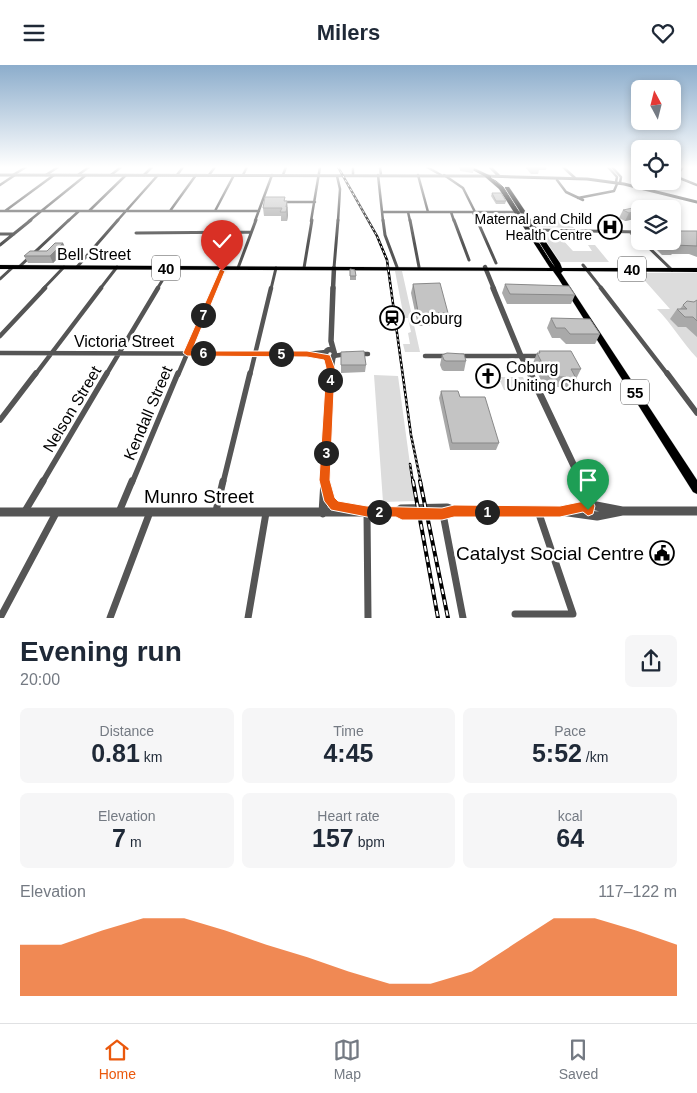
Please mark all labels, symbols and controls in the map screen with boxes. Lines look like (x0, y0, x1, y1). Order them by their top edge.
icon: menu (20, 19, 48, 47)
icon: heart (649, 19, 677, 47)
text: Milers (317, 20, 380, 45)
north arrow (631, 80, 681, 130)
map controls (631, 80, 681, 250)
button: locate (631, 140, 681, 190)
button: layers (631, 200, 681, 250)
place label: Maternal and Child Health Centre (474, 211, 592, 243)
hospital icon: Maternal and Child Health Centre (597, 214, 623, 240)
pin (201, 220, 243, 271)
icon: check (208, 227, 236, 255)
street label: Bell Street (57, 246, 131, 263)
road number: 40 (152, 255, 180, 281)
road number: 40 (618, 257, 646, 281)
pin: 7 (190, 303, 216, 327)
station icon: Coburg (379, 305, 405, 331)
text: 7 (200, 307, 207, 323)
place label: Coburg (410, 310, 462, 327)
street label: Victoria Street (74, 333, 175, 350)
pin: 6 (190, 341, 216, 365)
pin: 5 (268, 341, 294, 367)
text: 6 (200, 345, 207, 361)
text: 5 (278, 346, 285, 362)
place label: Coburg Uniting Church (506, 359, 612, 394)
street label: Nelson Street (40, 363, 105, 455)
street label: Kendall Street (121, 363, 176, 463)
church icon: Coburg Uniting Church (475, 363, 501, 389)
pin: 4 (318, 367, 342, 393)
text: 4 (327, 372, 334, 388)
road number: 55 (621, 379, 649, 405)
pin: 3 (314, 441, 338, 465)
text: 3 (323, 445, 330, 461)
pin (567, 459, 609, 510)
icon: arrive (574, 466, 602, 494)
street label: Munro Street (144, 486, 255, 507)
pin: 2 (366, 499, 392, 525)
pin: 1 (474, 499, 500, 525)
text: 2 (376, 504, 383, 520)
text: 1 (484, 504, 491, 520)
public building icon: Catalyst Social Centre (649, 540, 675, 566)
place label: Catalyst Social Centre (456, 543, 644, 564)
button: share (625, 635, 677, 687)
text: Evening run (20, 636, 182, 667)
text: 20:00 (20, 671, 60, 688)
text: Distance (100, 723, 154, 739)
text: Time (333, 723, 364, 739)
text: Pace (554, 723, 586, 739)
text: 0.81 (91, 739, 140, 767)
text: 4:45 (323, 739, 374, 767)
text: 5:52 (532, 739, 582, 767)
text: km (140, 749, 162, 765)
text: /km (582, 749, 608, 765)
text: Elevation (98, 808, 156, 824)
text: Heart rate (317, 808, 380, 824)
text: kcal (558, 808, 583, 824)
text: 7 (112, 824, 126, 852)
text: 157 (312, 824, 354, 852)
text: 64 (556, 824, 584, 852)
text: m (126, 834, 142, 850)
text: bpm (354, 834, 385, 850)
text: Elevation (20, 883, 86, 900)
text: 117–122 m (598, 883, 677, 900)
tab: Home (99, 1036, 136, 1082)
tab: Map (333, 1036, 361, 1082)
tab: Saved (559, 1036, 598, 1082)

